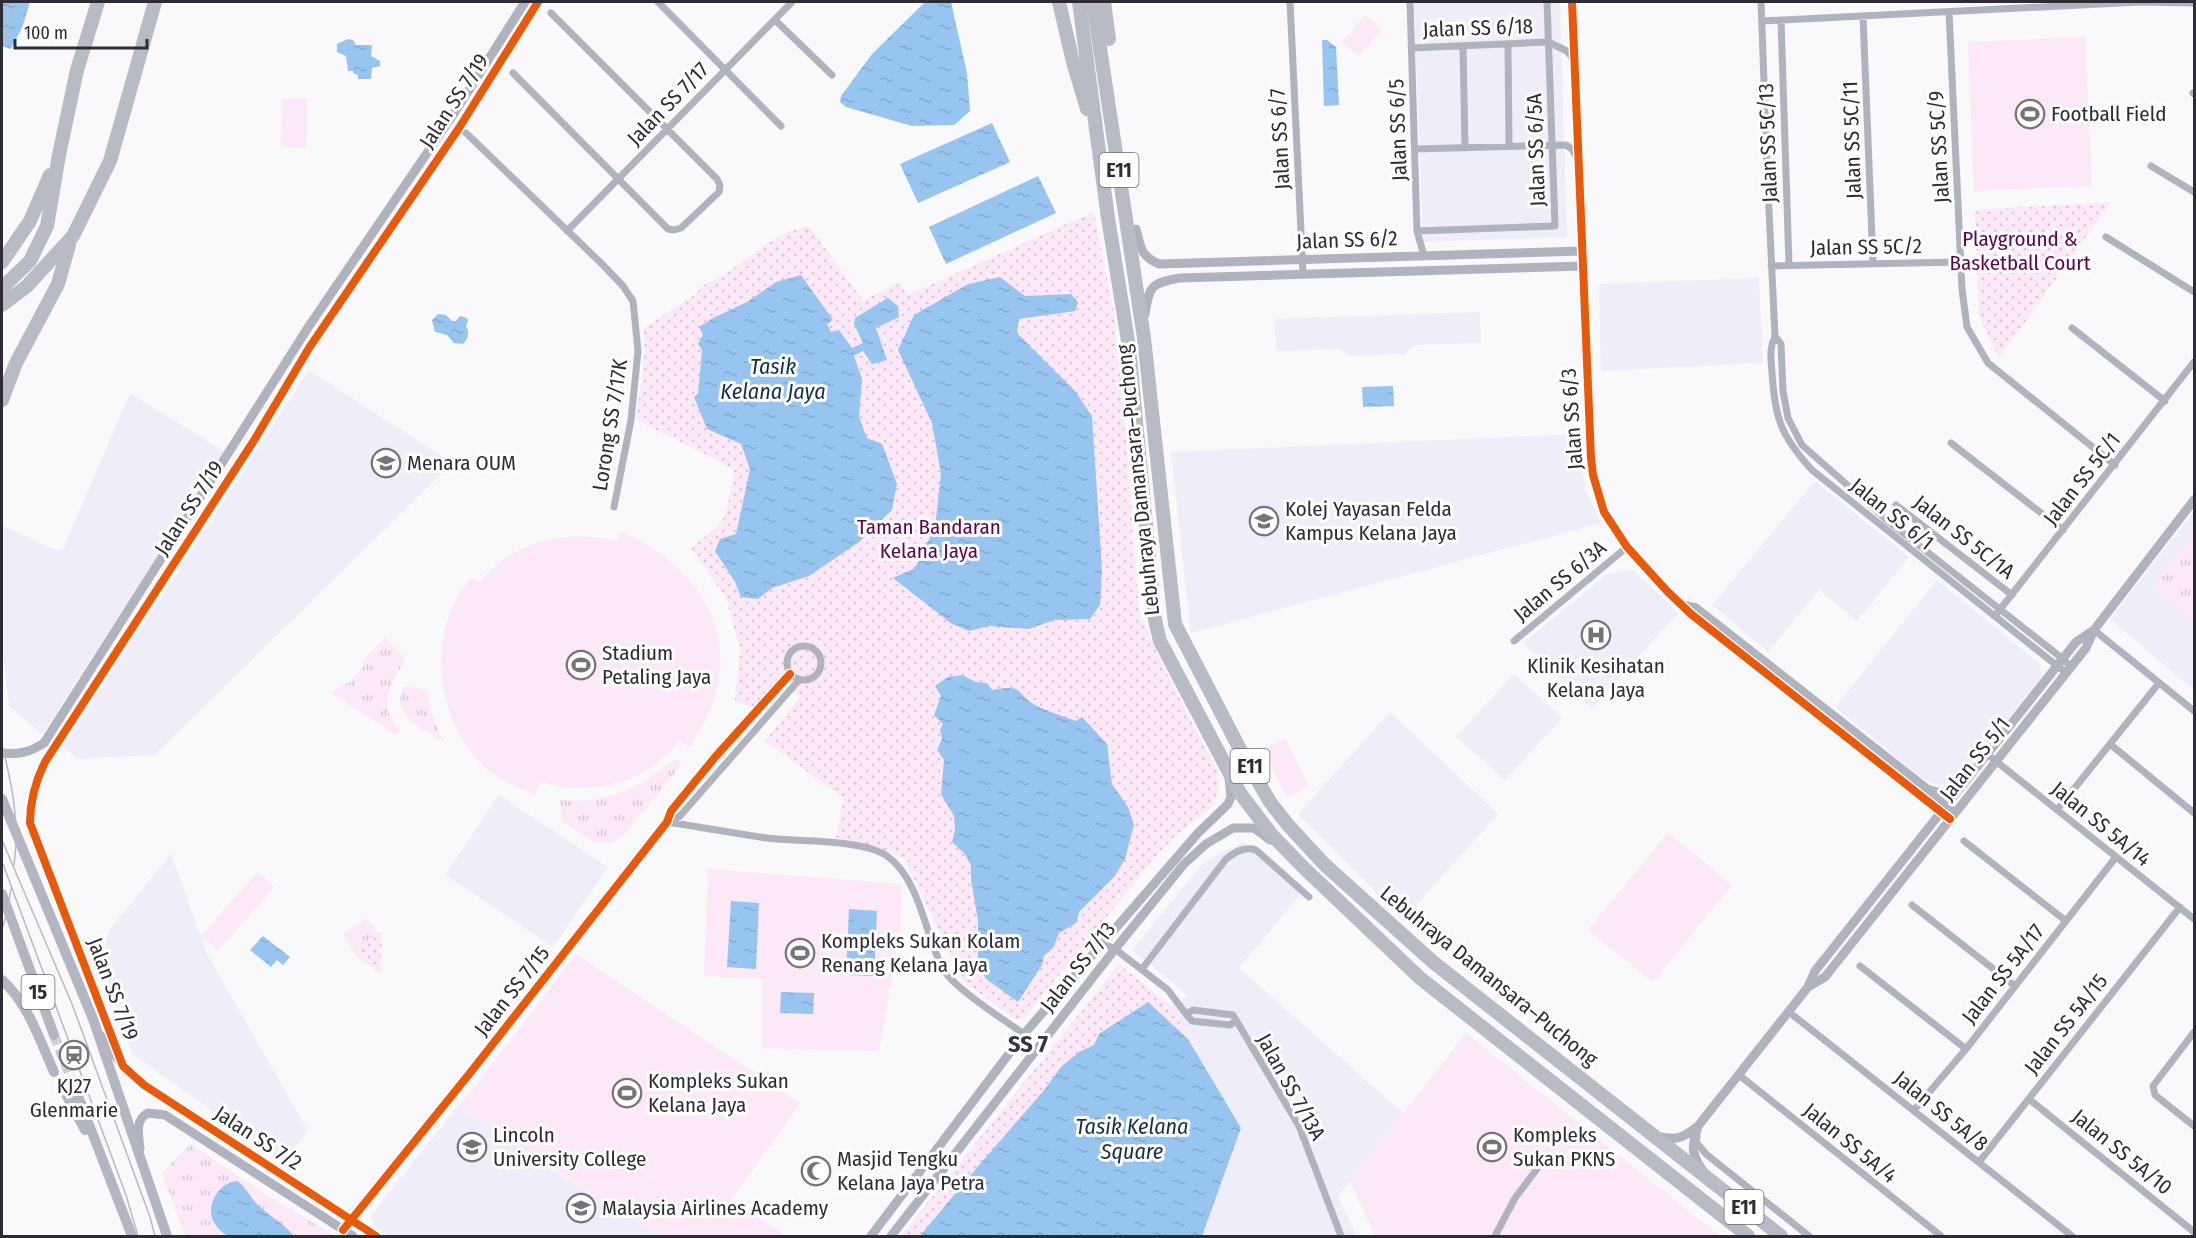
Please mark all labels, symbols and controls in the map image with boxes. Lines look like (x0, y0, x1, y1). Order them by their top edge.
scale bar (15, 12, 147, 50)
street label: Jalan SS 6/18 (1422, 13, 1534, 43)
text: 100 m (24, 22, 68, 44)
street label: Jalan SS 7/19 (414, 49, 494, 153)
street label: Jalan SS 7/17 (622, 57, 714, 151)
street label: Jalan SS 6/5 (1383, 79, 1413, 181)
street label: Jalan SS 5C/11 (1837, 81, 1867, 199)
street label: Jalan SS 5C/13 (1753, 83, 1783, 203)
street label: Jalan SS 6/7 (1264, 88, 1296, 190)
street label: Jalan SS 5C/9 (1923, 90, 1955, 204)
street label: Jalan SS 6/5A (1521, 93, 1551, 207)
sports icon: Football Field (2014, 98, 2046, 130)
place label: Football Field (2051, 101, 2166, 127)
road number: E11 (1100, 153, 1138, 187)
street label: Jalan SS 6/2 (1296, 225, 1398, 255)
park label: Playground & Basketball Court (1950, 226, 2091, 276)
street label: Jalan SS 5C/2 (1810, 233, 1922, 261)
street label: Lebuhraya Damansara–Puchong (1111, 343, 1165, 617)
water label: Tasik Kelana Jaya (720, 353, 826, 405)
street label: Lorong SS 7/17K (587, 356, 633, 493)
street label: Jalan SS 6/3 (1555, 367, 1589, 471)
street label: Jalan SS 5C/1 (2038, 428, 2126, 530)
school or university icon: Menara OUM (370, 447, 402, 479)
place label: Menara OUM (407, 450, 516, 476)
street label: Jalan SS 7/19 (149, 456, 229, 560)
street label: Jalan SS 6/1 (1845, 472, 1939, 556)
street label: Jalan SS 5C/1A (1908, 489, 2020, 585)
place label: Kolej Yayasan Felda Kampus Kelana Jaya (1285, 496, 1457, 546)
school or university icon: Kolej Yayasan Felda Kampus Kelana Jaya (1248, 505, 1280, 537)
park label: Taman Bandaran Kelana Jaya (857, 514, 1001, 564)
street label: Jalan SS 6/3A (1508, 535, 1612, 627)
hospital icon: Klinik Kesihatan Kelana Jaya (1580, 619, 1612, 651)
place label: Stadium Petaling Jaya (602, 640, 711, 690)
sports icon: Stadium Petaling Jaya (565, 649, 597, 681)
place label: Klinik Kesihatan Kelana Jaya (1527, 653, 1665, 703)
street label: Jalan SS 5/1 (1934, 712, 2016, 806)
road number: E11 (1230, 749, 1270, 783)
street label: Jalan SS 5A/14 (2046, 776, 2156, 872)
street label: Lebuhraya Damansara–Puchong (1375, 880, 1603, 1072)
street label: Jalan SS 7/13 (1035, 917, 1121, 1017)
street label: Jalan SS 5A/17 (1956, 919, 2050, 1029)
place label: Kompleks Sukan Kolam Renang Kelana Jaya (821, 928, 1020, 978)
street label: Jalan SS 7/19 (82, 934, 144, 1044)
sports icon: Kompleks Sukan Kolam Renang Kelana Jaya (784, 937, 816, 969)
street label: Jalan SS 7/15 (469, 941, 555, 1041)
street label: Jalan SS 5A/15 (2019, 969, 2113, 1079)
road number: 15 (22, 975, 54, 1009)
street label: Jalan SS 7/13A (1251, 1029, 1331, 1145)
district label: SS 7 (1008, 1030, 1048, 1058)
station icon: KJ27 Glenmarie (58, 1039, 90, 1071)
street label: Jalan SS 5A/8 (1889, 1065, 1993, 1157)
place label: Kompleks Sukan Kelana Jaya (648, 1068, 789, 1118)
place label: KJ27 Glenmarie (30, 1073, 118, 1123)
sports icon: Kompleks Sukan Kelana Jaya (611, 1077, 643, 1109)
street label: Jalan SS 5A/4 (1798, 1097, 1902, 1189)
street label: Jalan SS 7/2 (209, 1100, 307, 1176)
street label: Jalan SS 5A/10 (2067, 1104, 2177, 1200)
water label: Tasik Kelana Square (1076, 1113, 1189, 1165)
place label: Lincoln University College (493, 1122, 646, 1172)
place label: Kompleks Sukan PKNS (1513, 1122, 1615, 1172)
school or university icon: Lincoln University College (456, 1131, 488, 1163)
sports icon: Kompleks Sukan PKNS (1476, 1131, 1508, 1163)
place label: Masjid Tengku Kelana Jaya Petra (837, 1146, 985, 1196)
mosque icon: Masjid Tengku Kelana Jaya Petra (800, 1155, 832, 1187)
road number: E11 (1724, 1190, 1764, 1224)
school or university icon: Malaysia Airlines Academy (565, 1192, 597, 1224)
place label: Malaysia Airlines Academy (602, 1195, 829, 1221)

